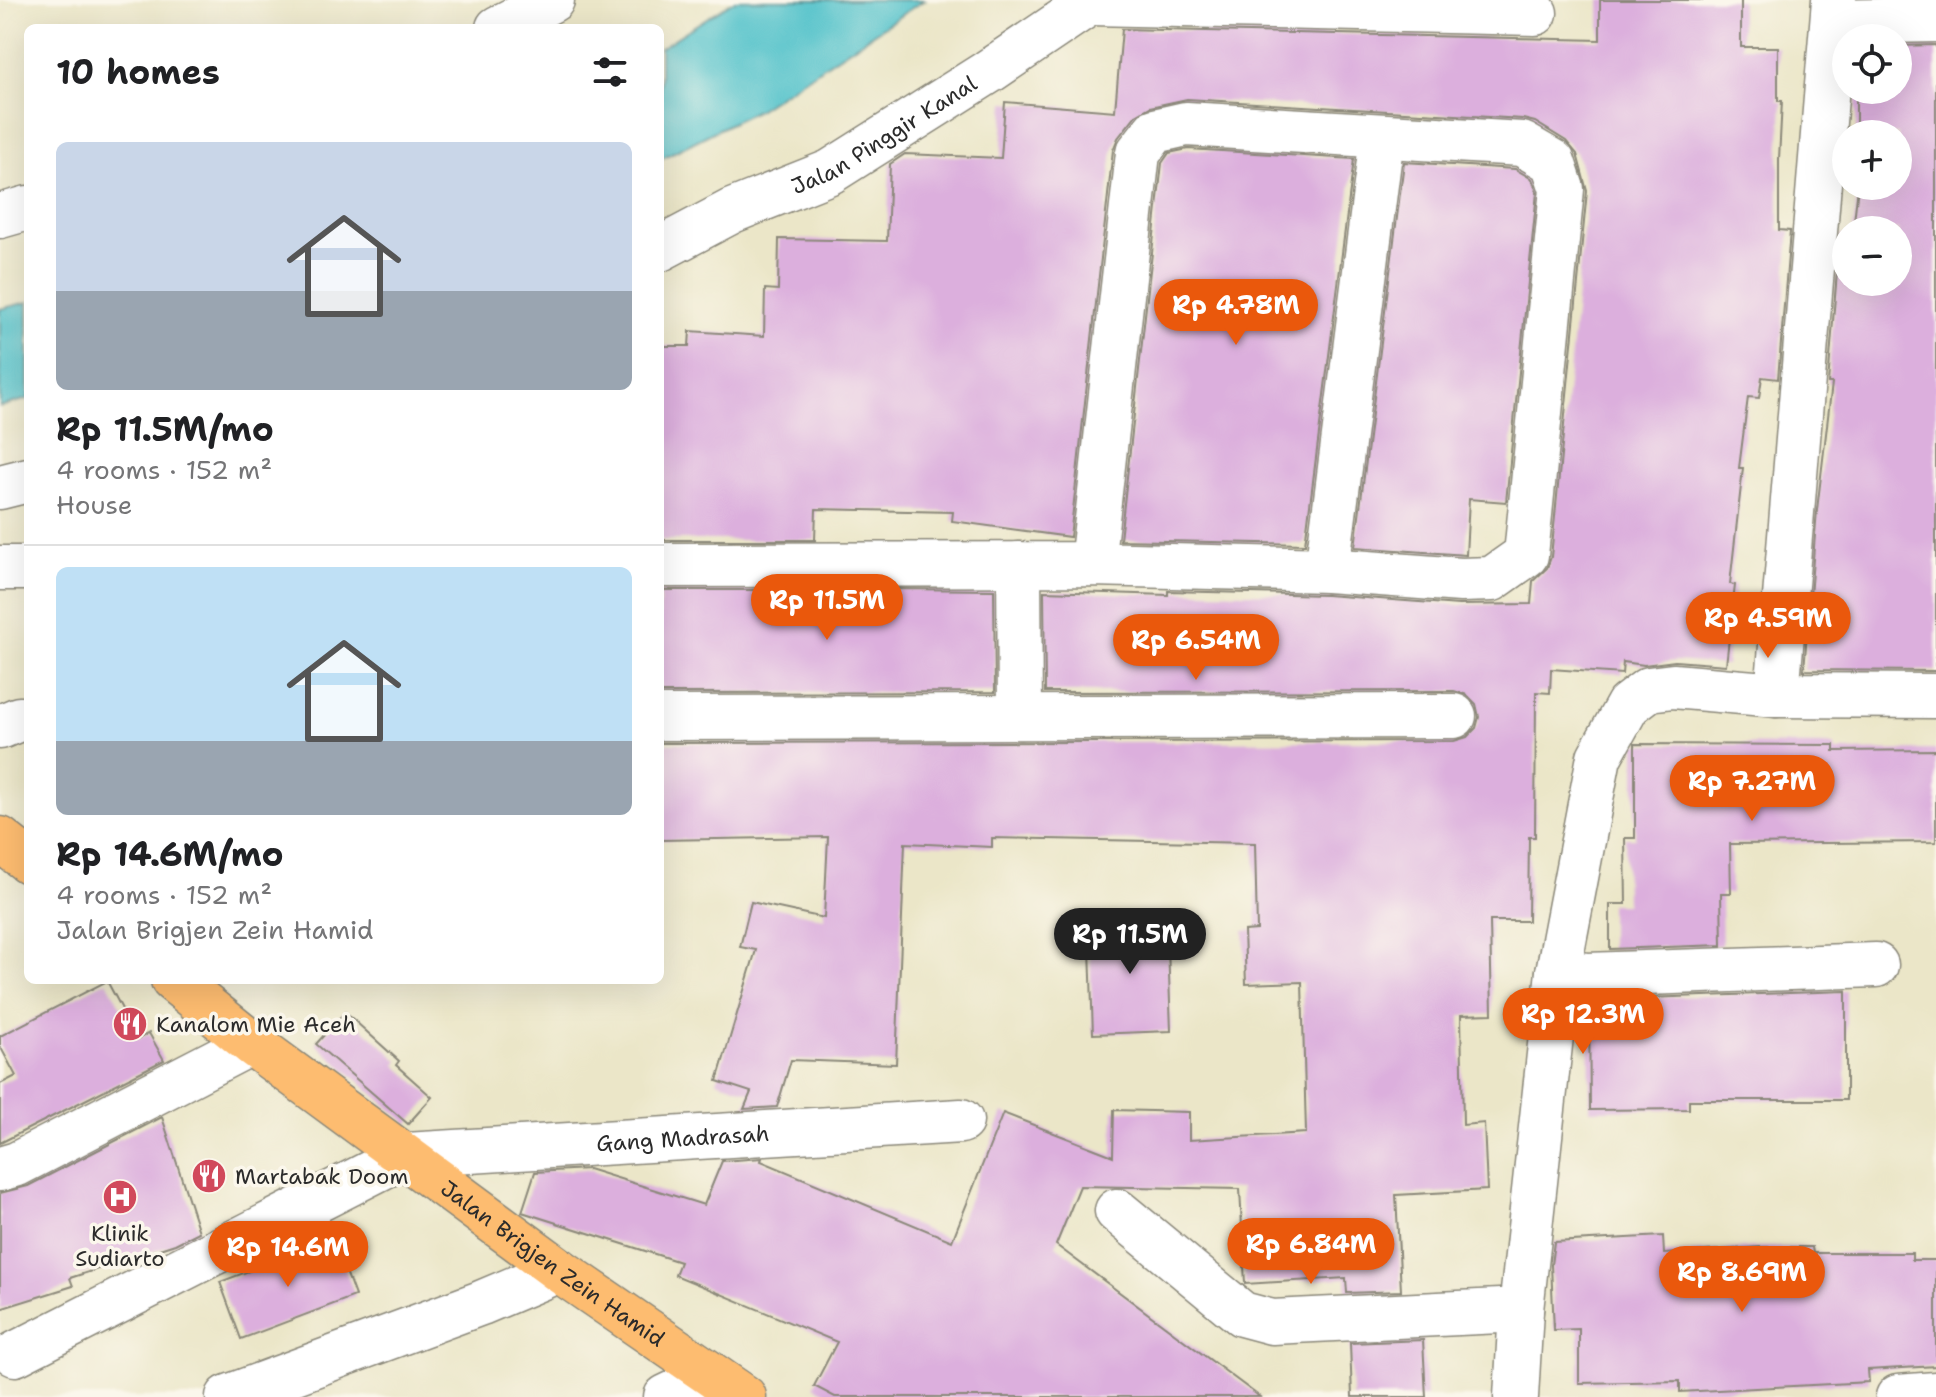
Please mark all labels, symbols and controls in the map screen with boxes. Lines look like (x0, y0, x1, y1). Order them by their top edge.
map controls (1832, 24, 1912, 296)
button: locate (1832, 24, 1912, 104)
text: 10 homes (56, 49, 220, 95)
icon: filters (588, 50, 632, 94)
street label: Jalan Pinggir Kanal (787, 68, 982, 200)
button: + (1832, 120, 1912, 200)
icon: home (272, 194, 416, 338)
button: − (1832, 216, 1912, 296)
pin: Rp 4.78M (1153, 279, 1319, 347)
text: Rp 4.78M (1172, 287, 1300, 322)
text: Rp 11.5M/mo (56, 406, 274, 452)
text: 4 rooms · 152 m² (56, 452, 272, 487)
text: House (56, 487, 132, 522)
pin: Rp 11.5M (744, 574, 910, 642)
text: Rp 11.5M (769, 582, 885, 617)
pin: Rp 4.59M (1685, 592, 1851, 660)
text: Rp 4.59M (1704, 600, 1832, 635)
pin: Rp 6.54M (1113, 614, 1279, 682)
icon: home (272, 619, 416, 763)
text: Rp 6.54M (1131, 622, 1261, 657)
pin: Rp 7.27M (1669, 755, 1835, 823)
text: Rp 7.27M (1688, 763, 1816, 798)
text: Rp 14.6M/mo (56, 831, 284, 877)
text: 4 rooms · 152 m² (56, 877, 272, 912)
pin: Rp 11.5M (1047, 908, 1213, 976)
text: Jalan Brigjen Zein Hamid (56, 912, 374, 947)
text: Rp 11.5M (1072, 916, 1188, 951)
pin: Rp 12.3M (1500, 988, 1666, 1056)
text: Rp 12.3M (1521, 996, 1645, 1031)
restaurant icon: Kanalom Mie Aceh (111, 1005, 149, 1043)
place label: Kanalom Mie Aceh (156, 1010, 356, 1039)
street label: Gang Madrasah (595, 1118, 770, 1158)
restaurant icon: Martabak Doom (190, 1157, 228, 1195)
place label: Martabak Doom (235, 1162, 408, 1191)
street label: Jalan Brigjen Zein Hamid (435, 1173, 671, 1353)
hospital icon: Klinik Sudiarto (101, 1178, 139, 1216)
pin: Rp 6.84M (1228, 1218, 1394, 1286)
place label: Klinik Sudiarto (75, 1219, 165, 1273)
pin: Rp 14.6M (205, 1221, 371, 1289)
text: Rp 6.84M (1245, 1226, 1377, 1261)
text: Rp 14.6M (226, 1229, 350, 1264)
pin: Rp 8.69M (1659, 1246, 1825, 1314)
text: Rp 8.69M (1677, 1254, 1807, 1289)

